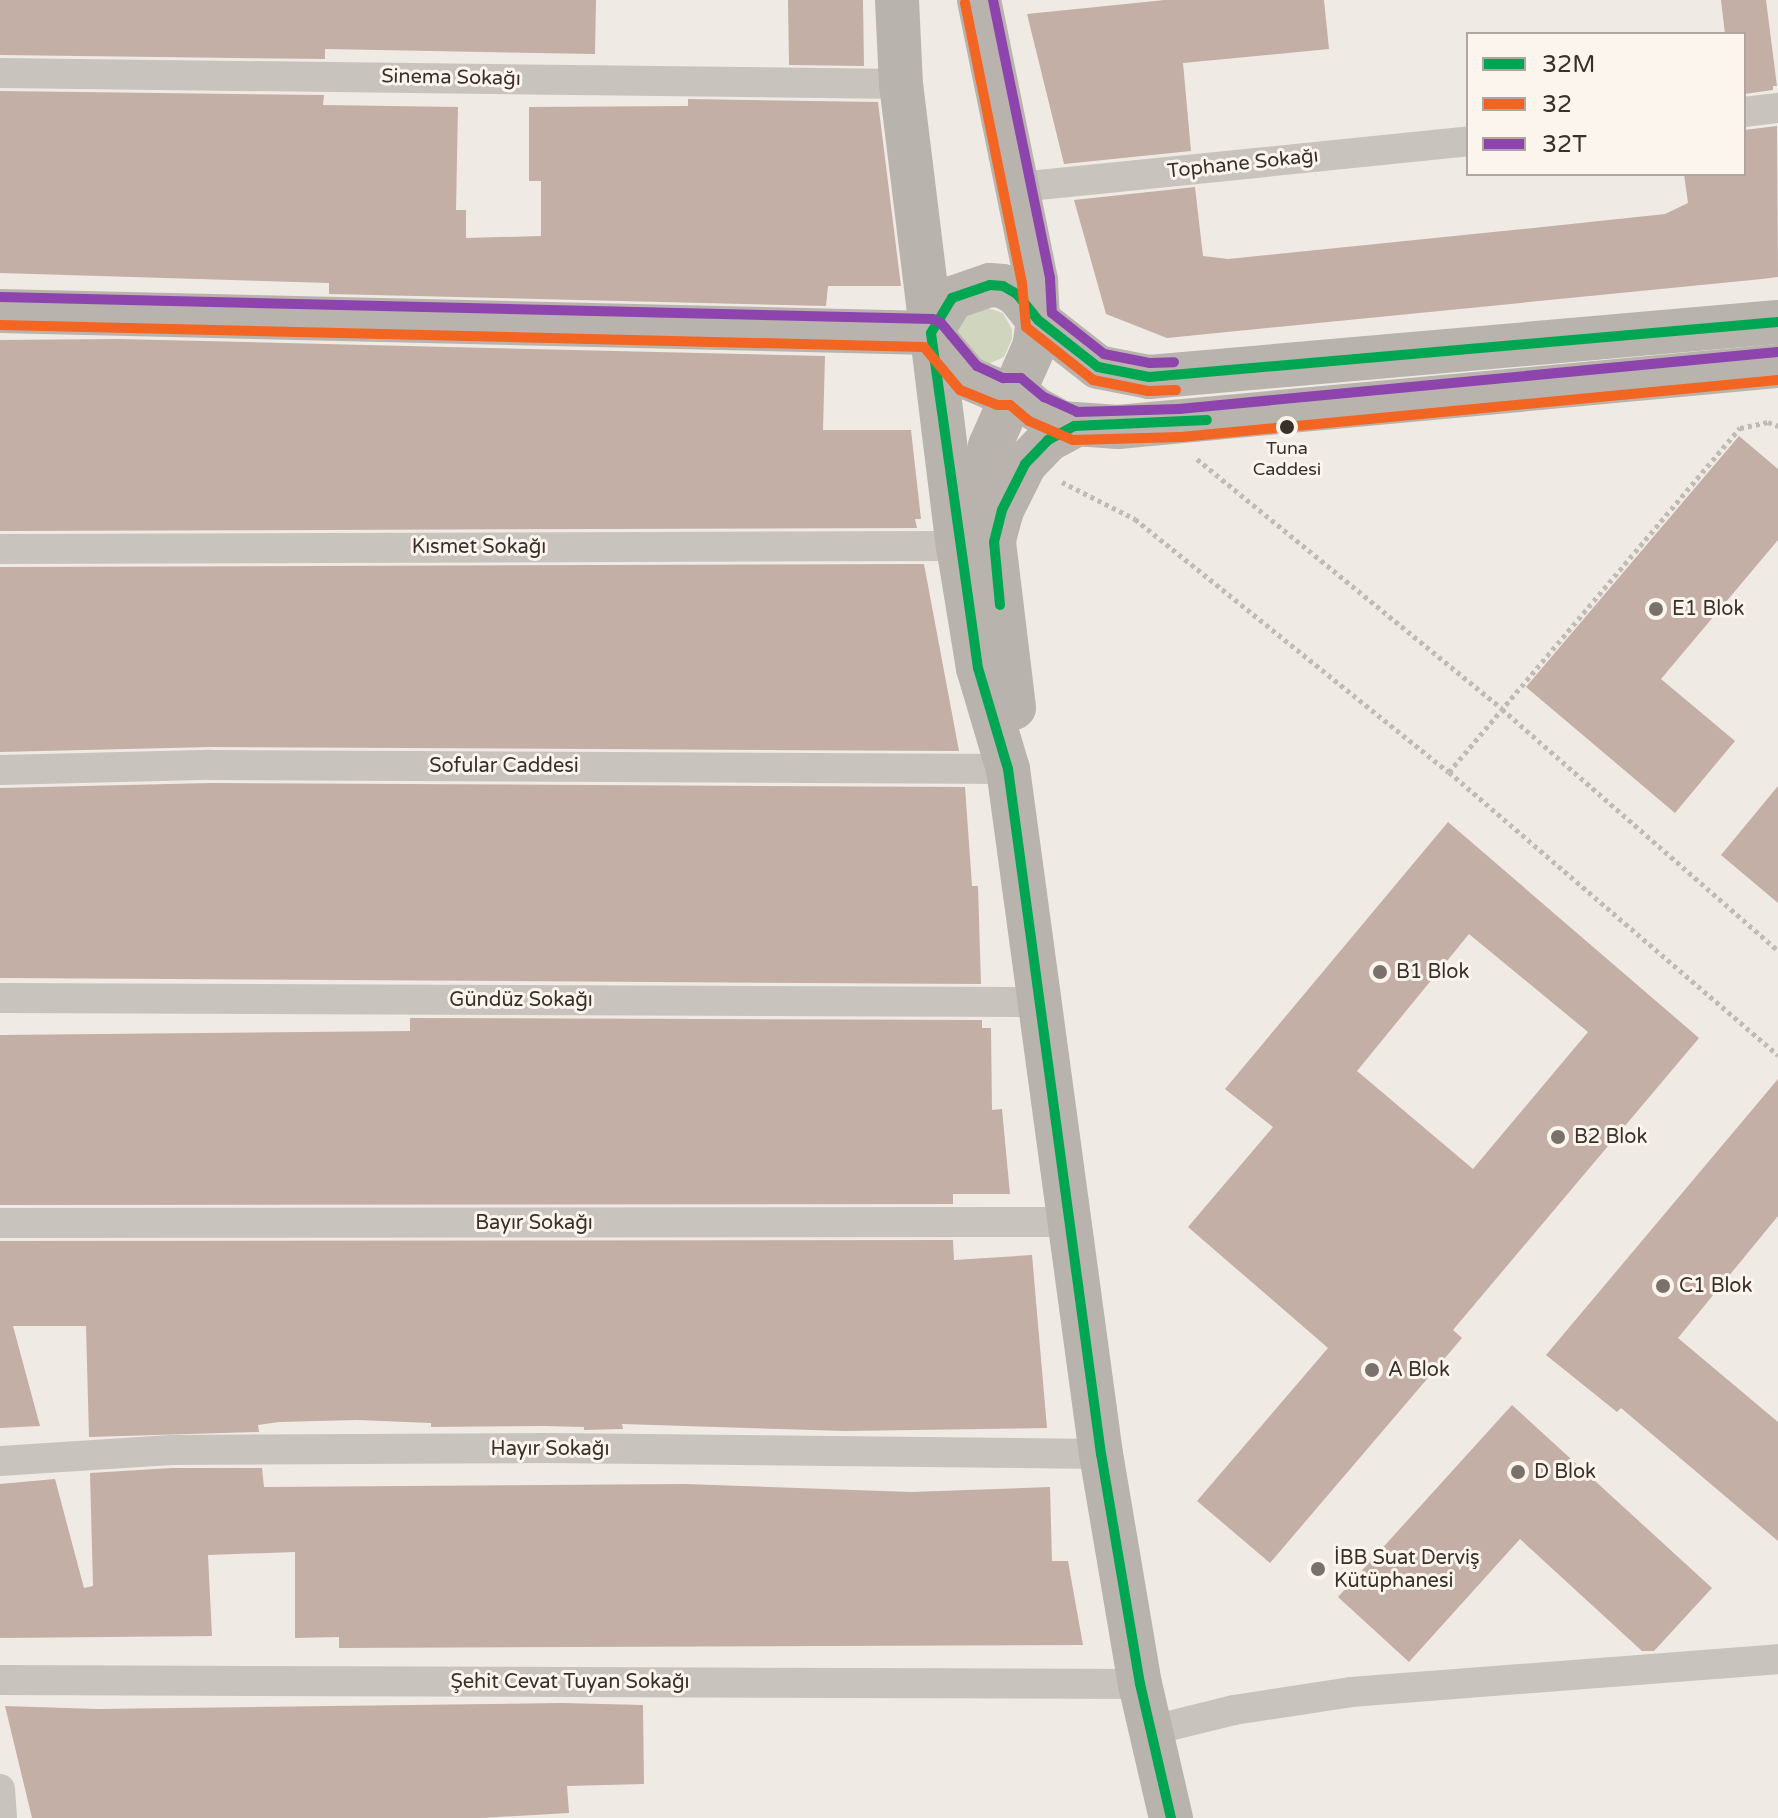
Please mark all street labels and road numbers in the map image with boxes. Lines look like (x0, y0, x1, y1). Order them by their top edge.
street label: Sinema Sokağı (381, 65, 521, 91)
street label: Tophane Sokağı (1166, 144, 1320, 184)
street label: Kısmet Sokağı (412, 535, 546, 559)
street label: Sofular Caddesi (429, 754, 579, 778)
street label: Gündüz Sokağı (449, 988, 593, 1012)
street label: Bayır Sokağı (475, 1211, 593, 1235)
street label: Hayır Sokağı (491, 1437, 609, 1461)
street label: Şehit Cevat Tuyan Sokağı (450, 1670, 690, 1694)

